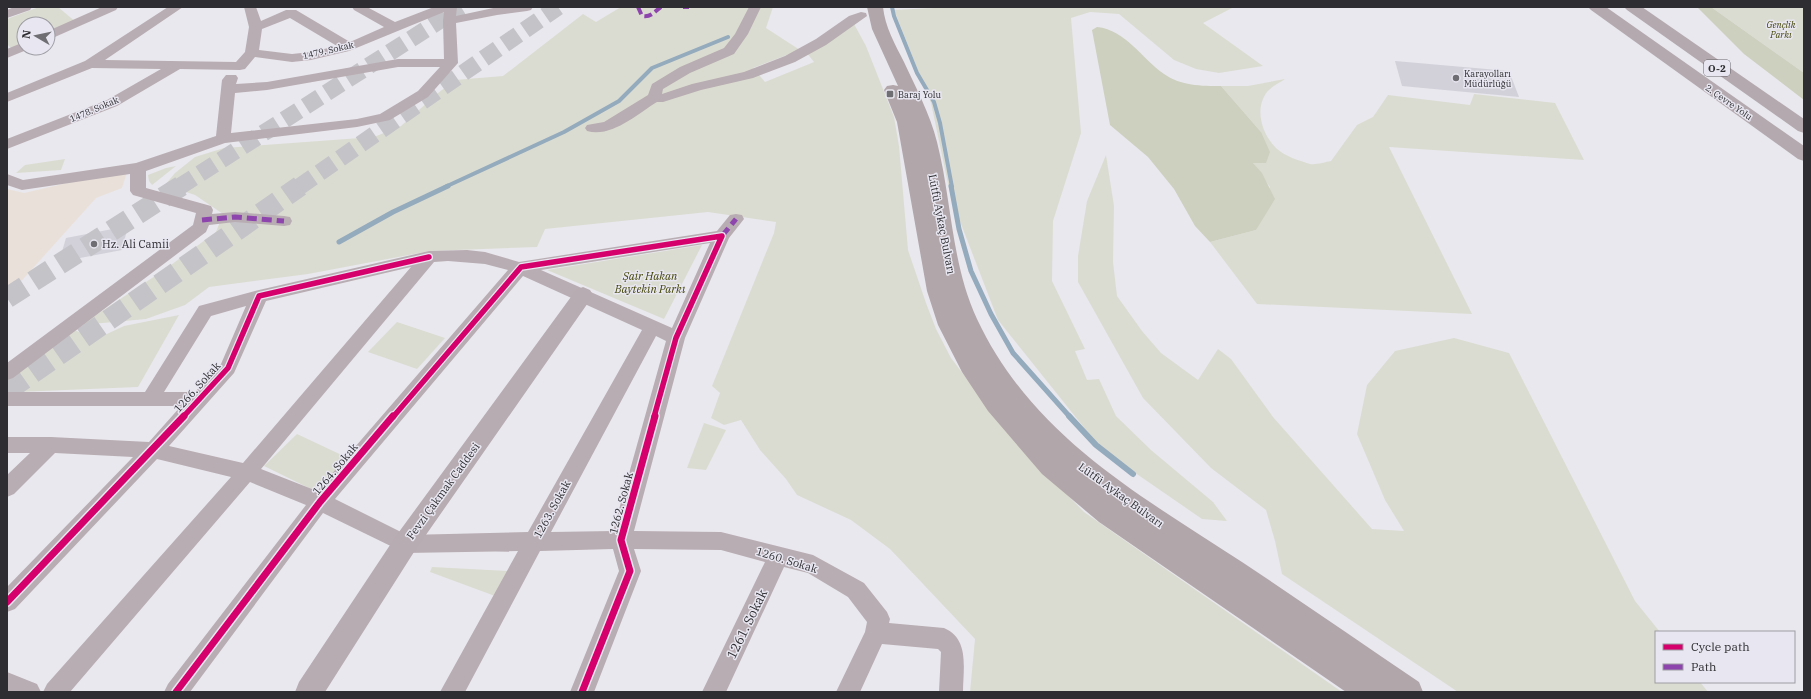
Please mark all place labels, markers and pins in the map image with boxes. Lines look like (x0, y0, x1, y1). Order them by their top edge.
place label: Karayolları Müdürlüğü (1464, 68, 1512, 89)
marker: Karayolları Müdürlüğü (1451, 73, 1461, 83)
marker: Baraj Yolu (885, 89, 895, 99)
place label: Baraj Yolu (898, 89, 942, 100)
place label: Hz. Ali Camii (102, 237, 169, 251)
marker: Hz. Ali Camii (89, 239, 99, 249)

